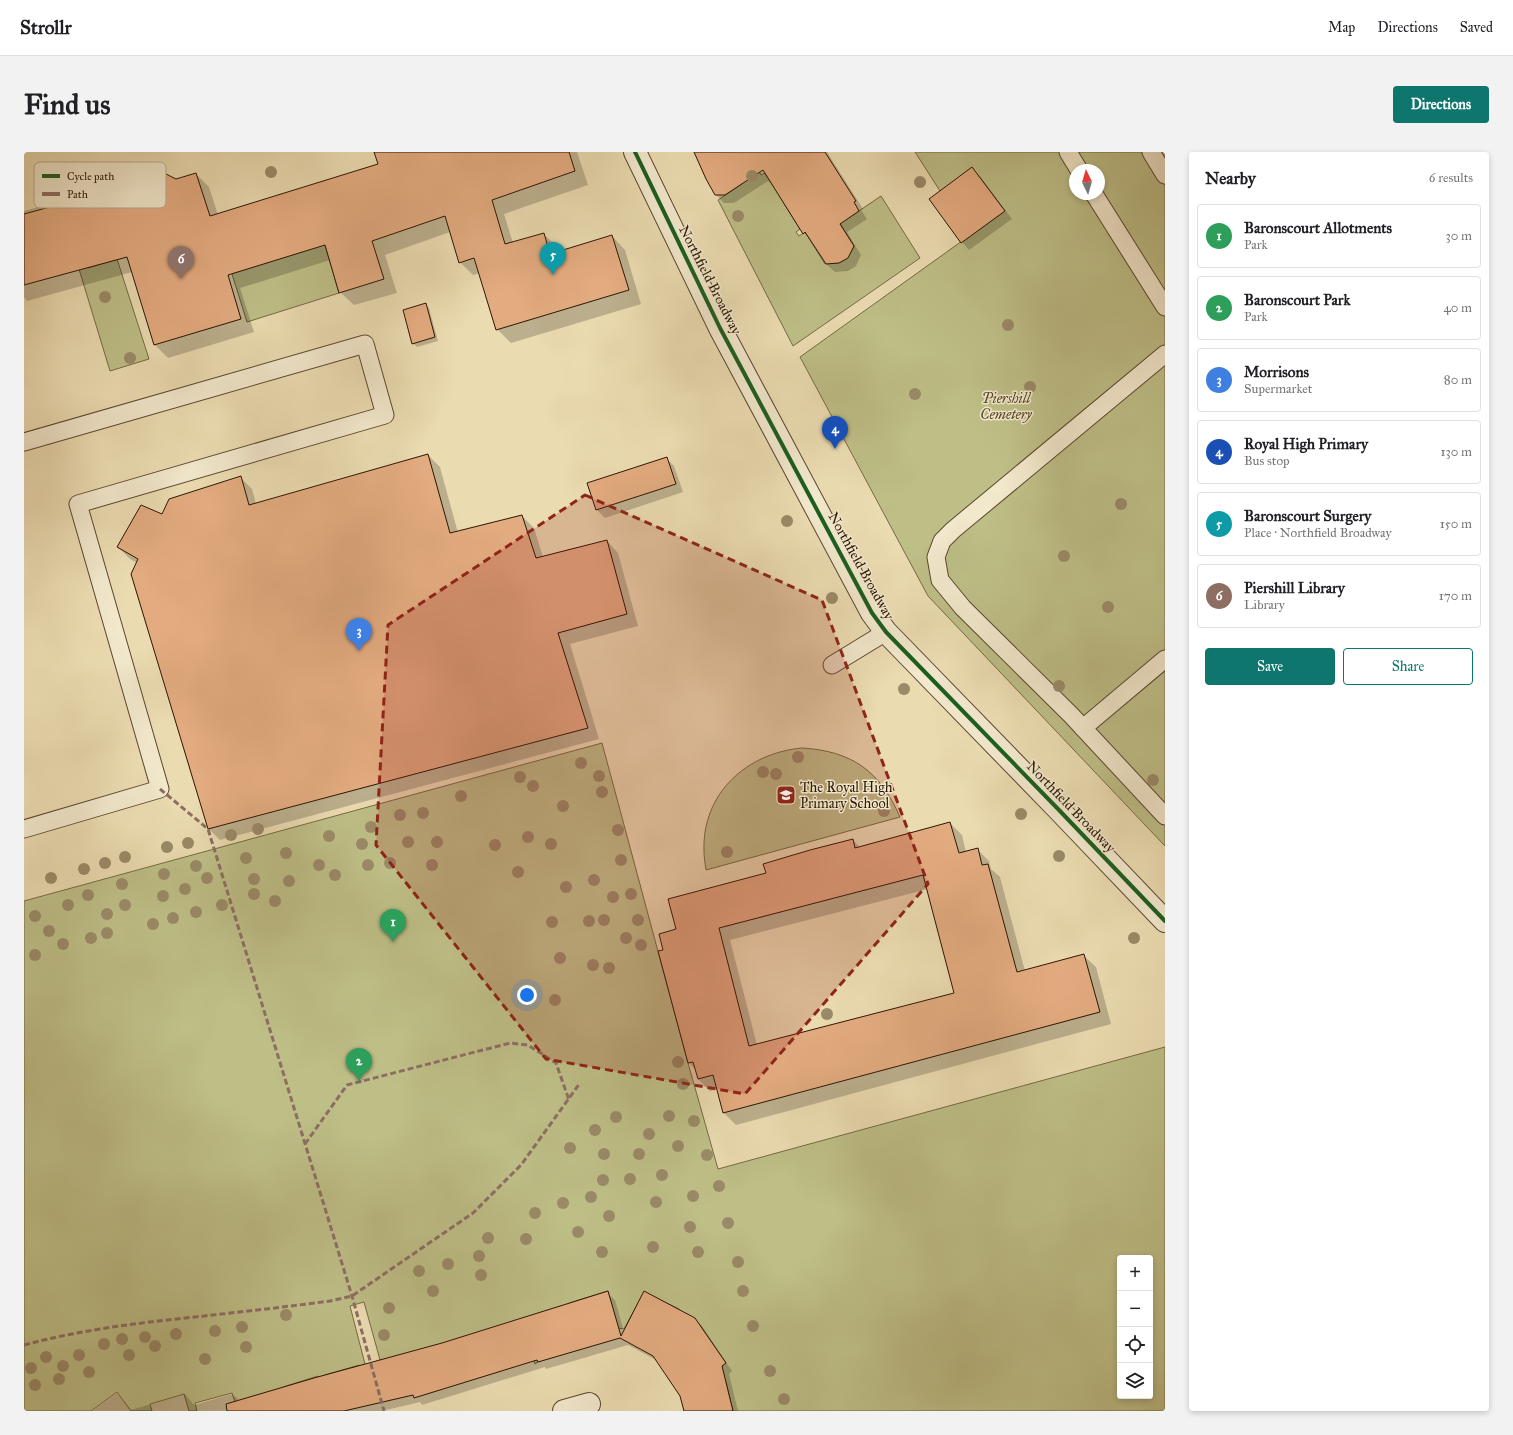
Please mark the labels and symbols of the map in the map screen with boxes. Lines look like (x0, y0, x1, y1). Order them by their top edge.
legend (34, 162, 166, 208)
north arrow (1069, 164, 1105, 200)
text: Cycle path (67, 170, 114, 183)
text: Path (67, 188, 88, 201)
street label: Northfield Broadway (675, 223, 745, 338)
pin: 5 (540, 242, 566, 275)
pin: 6 (168, 246, 194, 279)
park label: Piershill Cemetery (980, 390, 1033, 423)
pin: 4 (822, 416, 848, 449)
street label: Northfield Broadway (824, 509, 898, 623)
pin: 3 (346, 618, 372, 651)
street label: Northfield Broadway (1023, 758, 1119, 856)
place label: The Royal High Primary School (800, 779, 893, 812)
school or university icon: The Royal High Primary School (775, 784, 797, 806)
pin: 1 (380, 909, 406, 942)
your location (517, 985, 537, 1005)
pin: 2 (346, 1048, 372, 1081)

